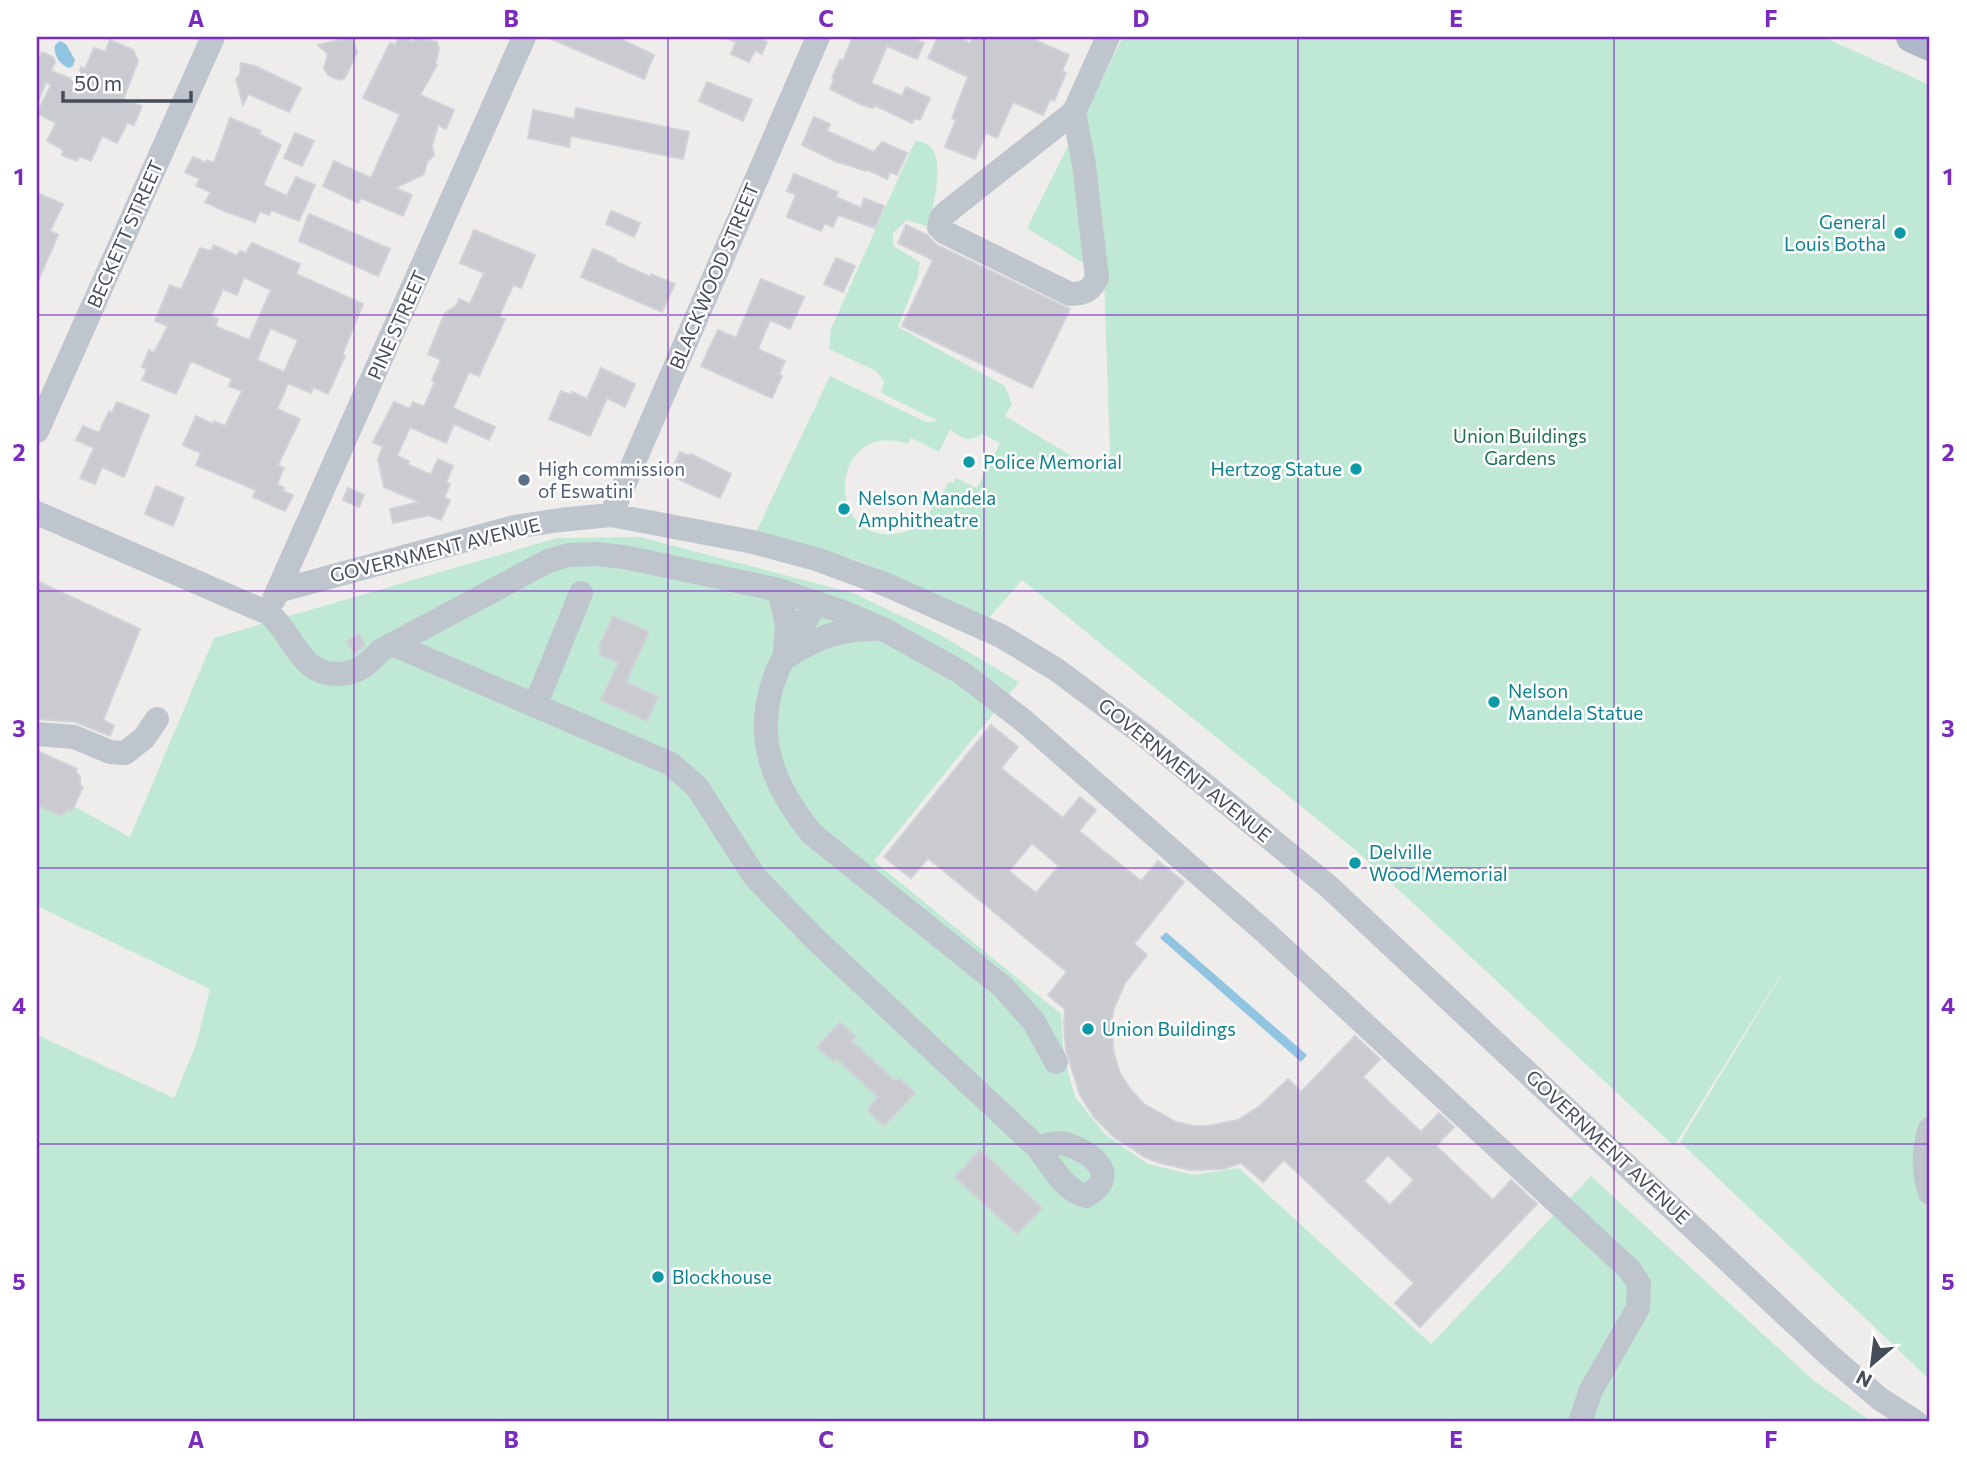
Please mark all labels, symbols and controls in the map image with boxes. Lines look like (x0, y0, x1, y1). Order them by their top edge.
text: A (188, 4, 205, 32)
text: B (503, 4, 519, 32)
text: C (818, 4, 834, 32)
text: D (1133, 4, 1150, 32)
text: E (1449, 4, 1463, 32)
text: F (1764, 4, 1778, 32)
scale bar (63, 60, 191, 104)
text: 50 m (74, 70, 122, 95)
street label: BECKETT STREET (82, 156, 167, 311)
text: 1 (14, 162, 24, 190)
text: 1 (1943, 162, 1953, 190)
street label: BLACKWOOD STREET (664, 179, 763, 372)
place label: General Louis Botha (1784, 210, 1886, 255)
marker: General Louis Botha (1892, 225, 1908, 241)
street label: PINE STREET (362, 267, 431, 383)
park label: Union Buildings Gardens (1453, 424, 1587, 469)
text: 2 (12, 438, 26, 466)
text: 2 (1941, 438, 1955, 466)
place label: Police Memorial (983, 450, 1122, 473)
marker: Police Memorial (961, 454, 977, 470)
place label: High commission of Eswatini (538, 457, 685, 502)
place label: Hertzog Statue (1211, 457, 1342, 480)
marker: Hertzog Statue (1348, 461, 1364, 477)
marker: High commission of Eswatini (516, 472, 532, 488)
place label: Nelson Mandela Amphitheatre (858, 486, 996, 531)
marker: Nelson Mandela Amphitheatre (836, 501, 852, 517)
street label: GOVERNMENT AVENUE (328, 512, 542, 587)
place label: Nelson Mandela Statue (1508, 679, 1643, 724)
street label: GOVERNMENT AVENUE (1094, 693, 1276, 846)
marker: Nelson Mandela Statue (1486, 694, 1502, 710)
text: 3 (12, 714, 26, 742)
text: 3 (1941, 714, 1955, 742)
place label: Delville Wood Memorial (1369, 840, 1508, 885)
marker: Delville Wood Memorial (1347, 855, 1363, 871)
text: 4 (12, 991, 26, 1019)
text: 4 (1941, 991, 1955, 1019)
place label: Union Buildings (1102, 1017, 1236, 1040)
marker: Union Buildings (1080, 1021, 1096, 1037)
street label: GOVERNMENT AVENUE (1522, 1065, 1695, 1229)
place label: Blockhouse (672, 1265, 772, 1288)
text: 5 (12, 1267, 26, 1295)
text: 5 (1941, 1267, 1955, 1295)
marker: Blockhouse (650, 1269, 666, 1285)
north arrow (1838, 1330, 1908, 1400)
text: N (1852, 1366, 1875, 1393)
text: A (188, 1425, 205, 1453)
text: B (503, 1425, 519, 1453)
text: C (818, 1425, 834, 1453)
text: D (1133, 1425, 1150, 1453)
text: E (1449, 1425, 1463, 1453)
text: F (1764, 1425, 1778, 1453)

